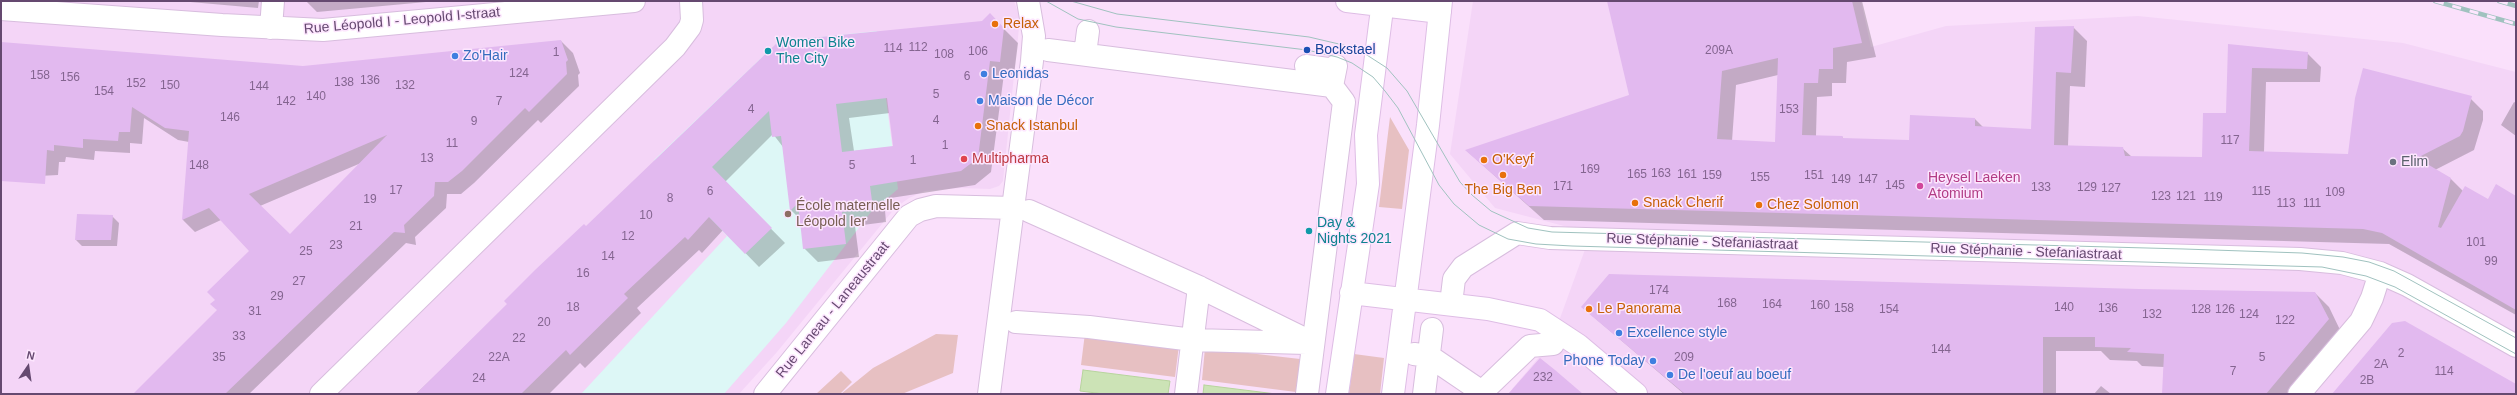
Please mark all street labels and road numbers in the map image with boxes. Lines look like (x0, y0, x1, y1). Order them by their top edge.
street label: Rue Léopold I - Leopold I-straat (303, 4, 501, 38)
street label: Rue Stéphanie - Stefaniastraat (1606, 230, 1798, 254)
street label: Rue Laneau - Laneaustraat (773, 238, 893, 382)
street label: Rue Stéphanie - Stefaniastraat (1930, 240, 2122, 264)

